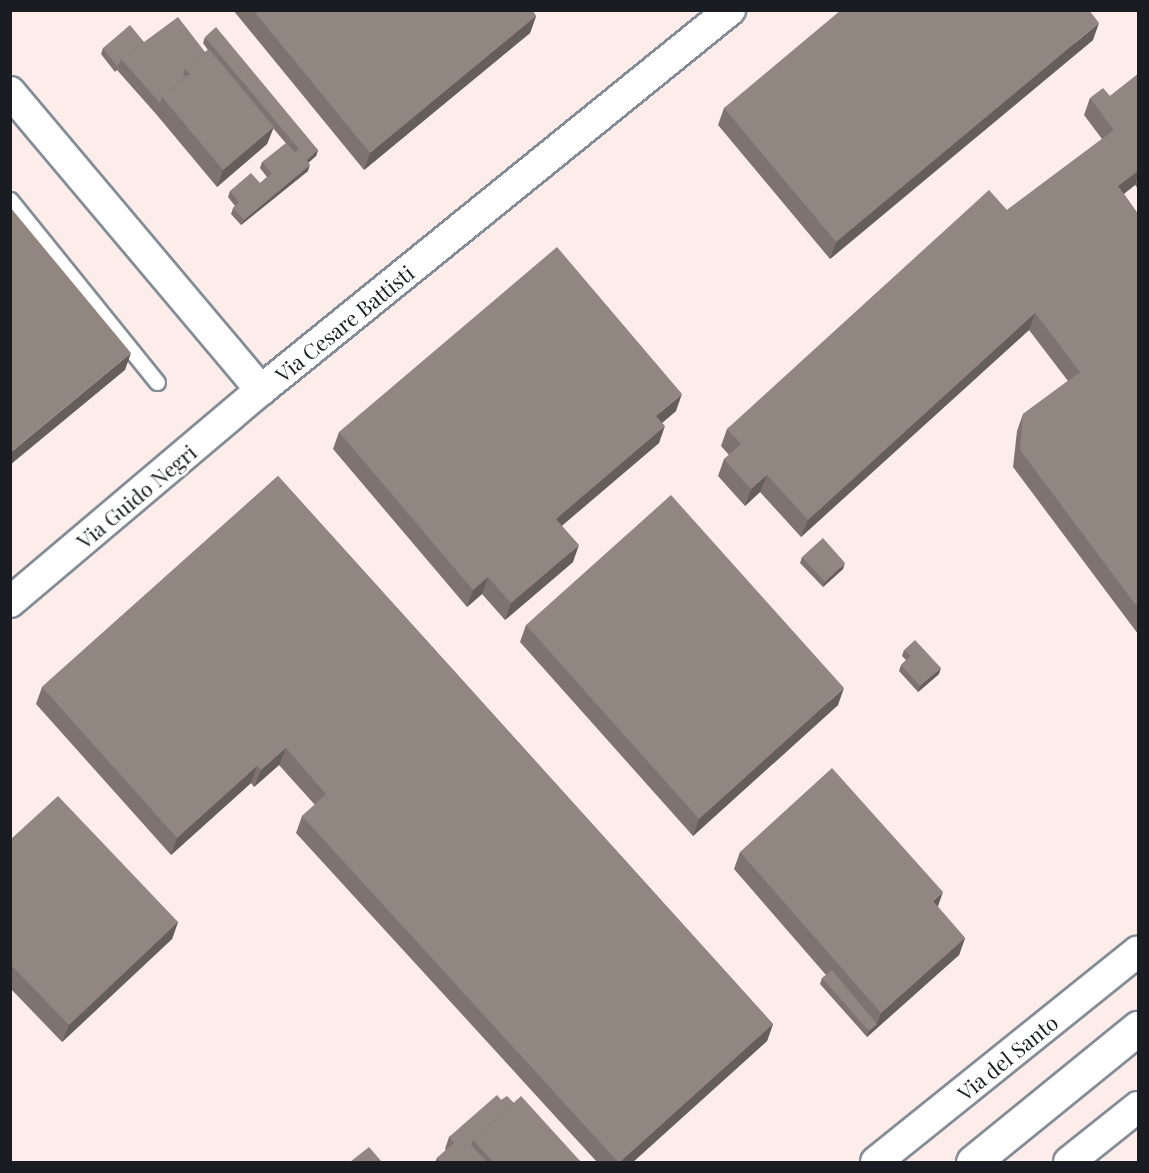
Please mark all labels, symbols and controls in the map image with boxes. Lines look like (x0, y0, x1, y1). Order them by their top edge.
street label: Via Cesare Battisti (270, 259, 418, 387)
street label: Via Guido Negri (71, 439, 201, 553)
street label: Via del Santo (952, 1009, 1062, 1105)

